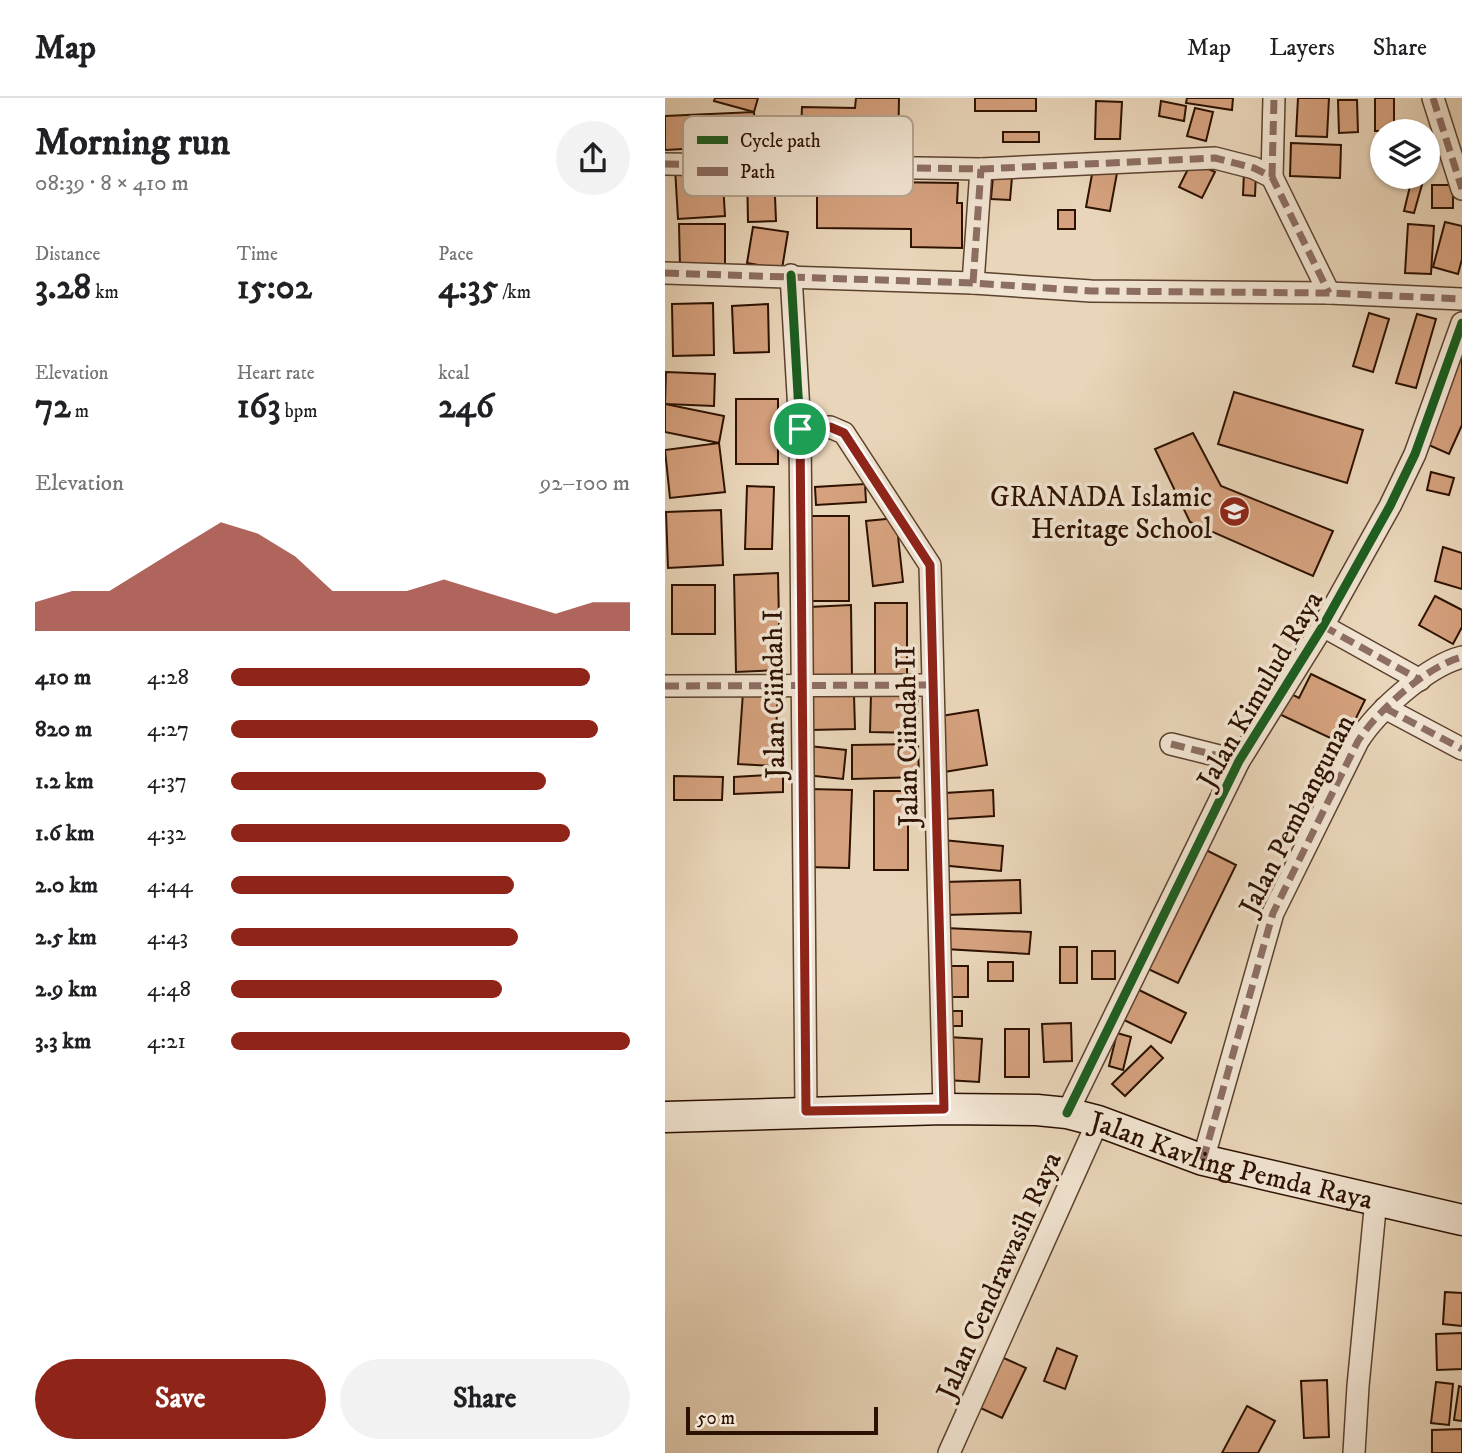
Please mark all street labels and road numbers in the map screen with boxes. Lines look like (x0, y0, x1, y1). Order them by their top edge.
street label: Jalan Kimulud Raya (1188, 585, 1331, 797)
street label: Jalan Ciindah I (756, 609, 794, 782)
street label: Jalan Ciindah II (888, 645, 927, 830)
street label: Jalan Pembangunan (1230, 708, 1363, 923)
street label: Jalan Kavling Pemda Raya (1084, 1103, 1376, 1218)
street label: Jalan Cendrawasih Raya (928, 1146, 1070, 1407)

